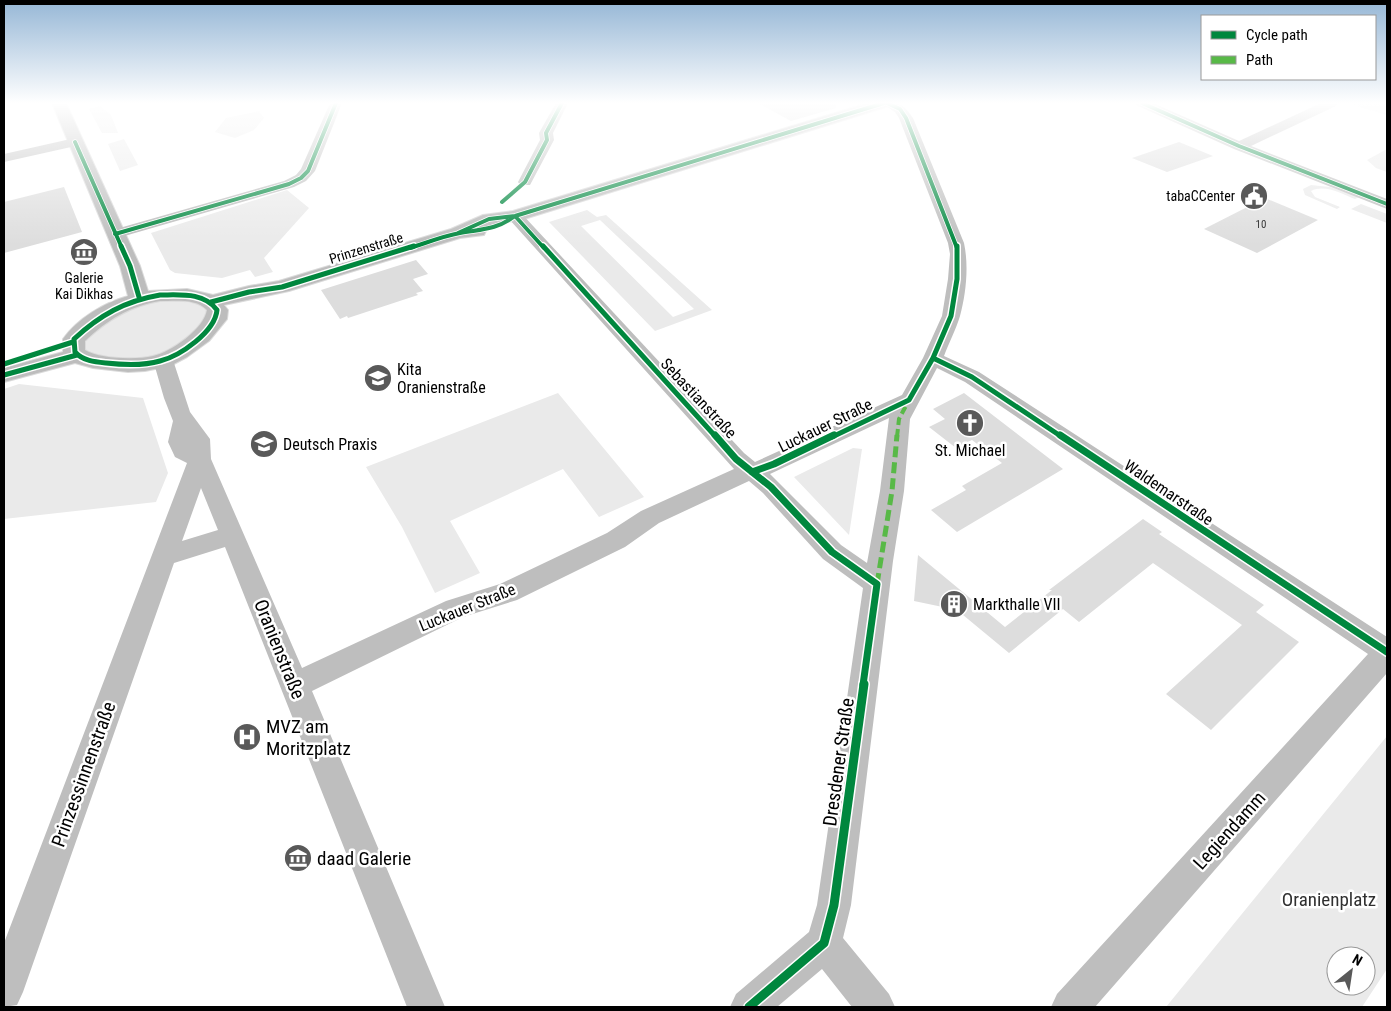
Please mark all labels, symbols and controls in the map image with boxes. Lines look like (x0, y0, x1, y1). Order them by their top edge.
legend (1201, 15, 1376, 80)
text: Cycle path (1246, 26, 1308, 44)
text: Path (1246, 51, 1273, 69)
public building icon: tabaCCenter (1239, 181, 1269, 211)
place label: tabaCCenter (1166, 188, 1235, 204)
house number: 10 (1256, 218, 1266, 231)
street label: Prinzenstraße (327, 229, 405, 267)
museum icon: Galerie Kai Dikhas (69, 237, 99, 267)
place label: Galerie Kai Dikhas (55, 270, 113, 302)
street label: Sebastianstraße (657, 354, 741, 442)
place label: Kita Oranienstraße (397, 360, 486, 397)
school or university icon: Kita Oranienstraße (363, 363, 393, 393)
street label: Luckauer Straße (775, 395, 875, 456)
church icon: St. Michael (955, 408, 985, 438)
school or university icon: Deutsch Praxis (249, 429, 279, 459)
place label: Deutsch Praxis (283, 435, 377, 454)
place label: St. Michael (935, 441, 1005, 460)
street label: Waldemarstraße (1121, 456, 1217, 529)
street label: Luckauer Straße (416, 580, 518, 635)
building icon: Markthalle VII (939, 589, 969, 619)
place label: Markthalle VII (973, 595, 1060, 614)
street label: Oranienstraße (249, 596, 310, 702)
street label: Dresdener Straße (818, 696, 859, 828)
street label: Prinzessinnenstraße (47, 698, 120, 850)
place label: MVZ am Moritzplatz (266, 715, 351, 760)
hospital icon: MVZ am Moritzplatz (232, 722, 262, 752)
street label: Legiendamm (1188, 787, 1270, 874)
museum icon: daad Galerie (283, 843, 313, 873)
place label: daad Galerie (317, 847, 411, 870)
park label: Oranienplatz (1282, 888, 1376, 911)
north arrow (1326, 946, 1376, 996)
text: N (1350, 951, 1365, 969)

